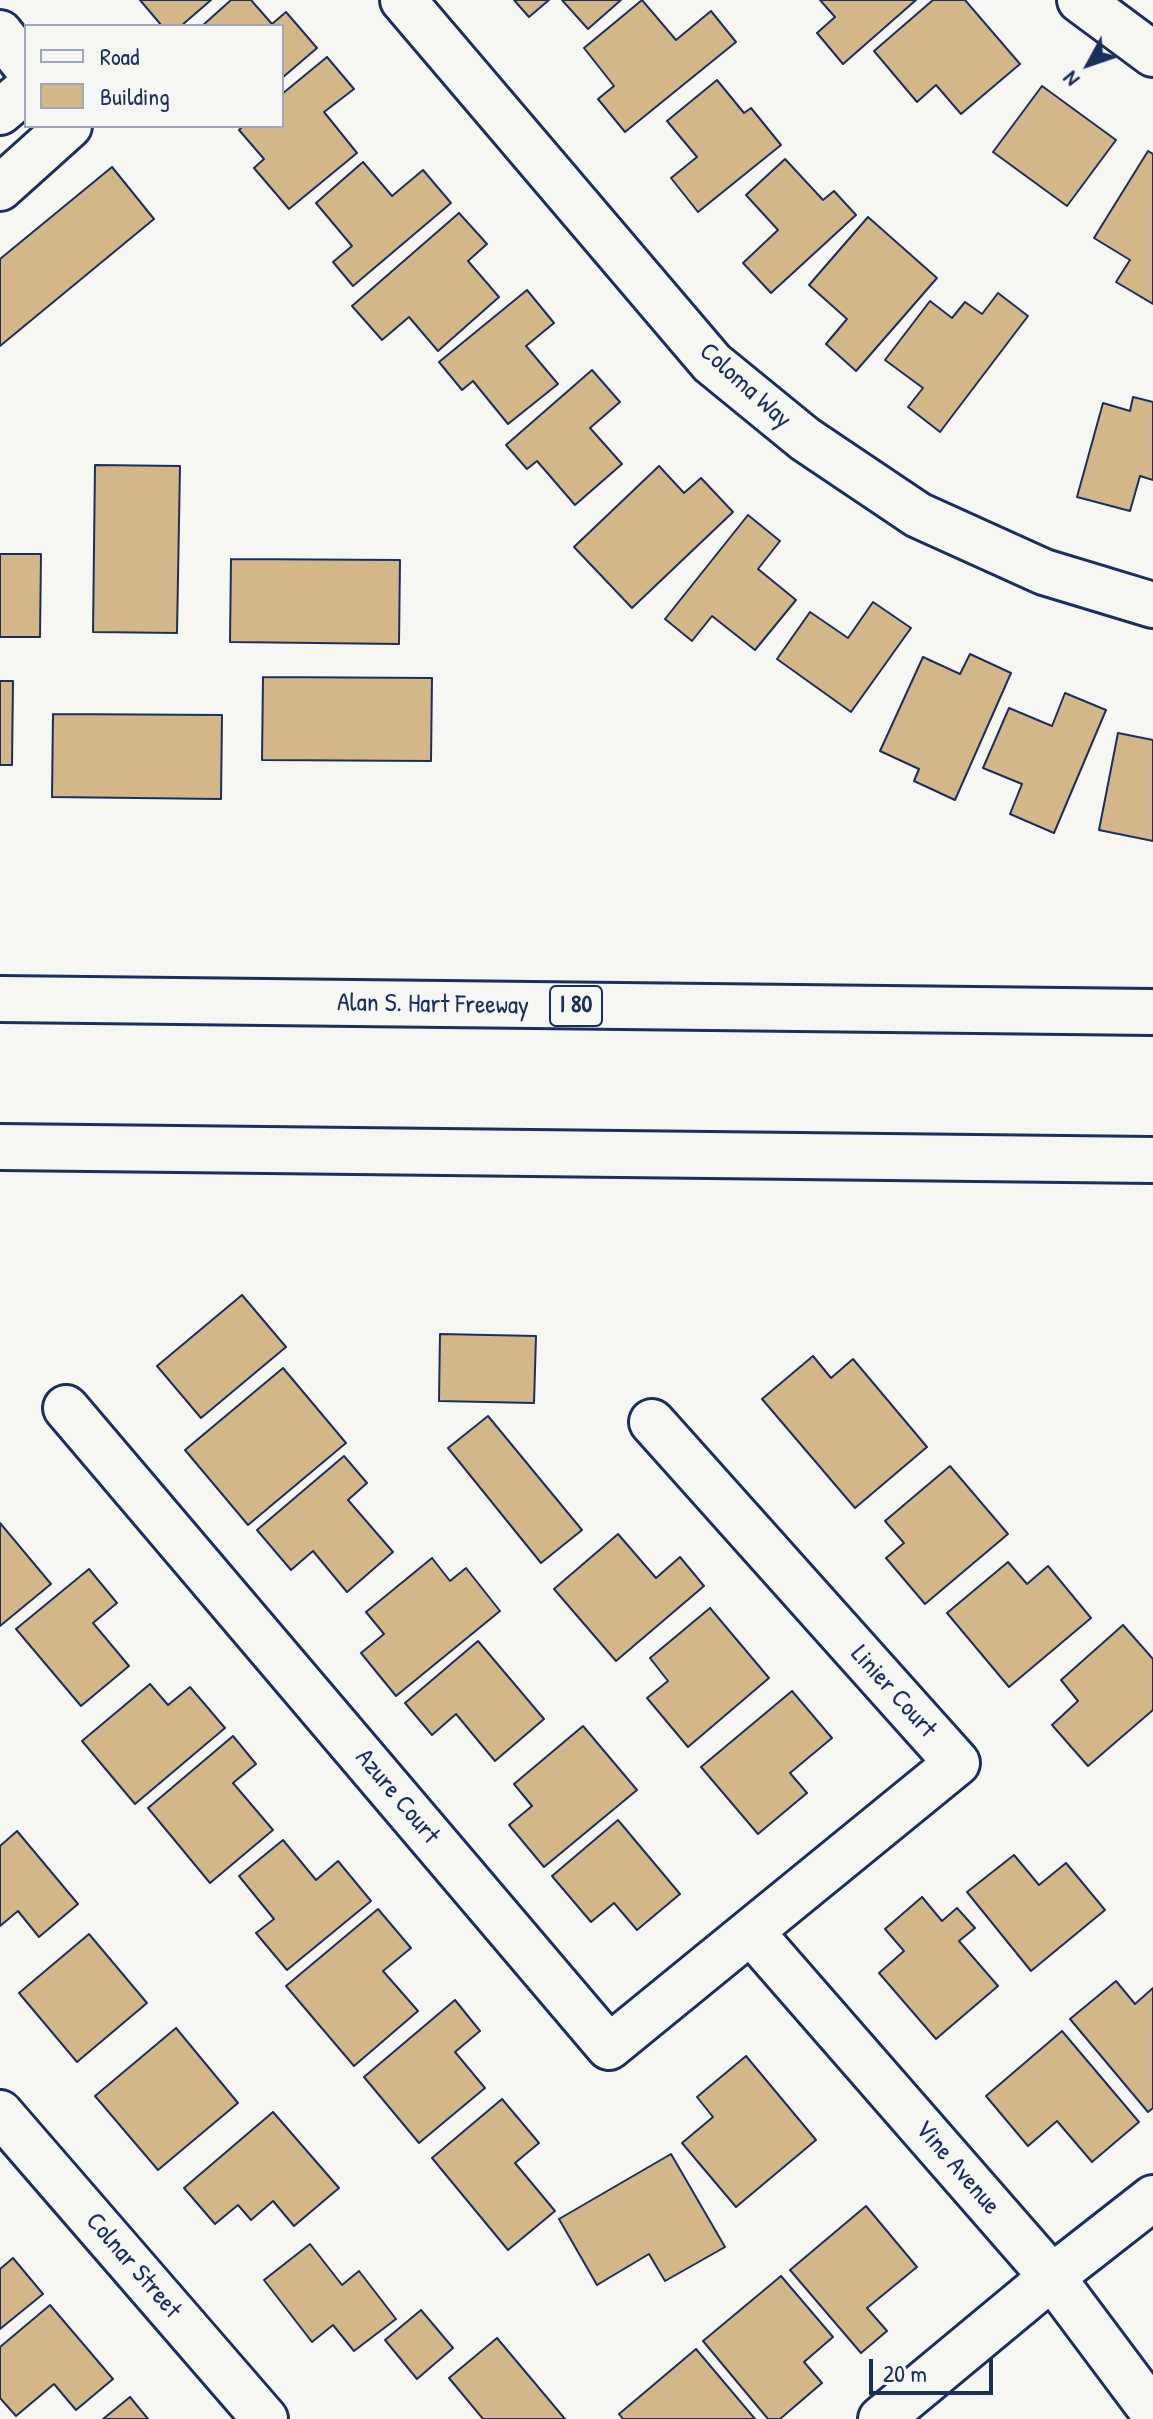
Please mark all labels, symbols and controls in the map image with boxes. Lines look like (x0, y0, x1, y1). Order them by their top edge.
legend (24, 24, 284, 128)
north arrow (1049, 24, 1129, 104)
text: Road (100, 40, 139, 72)
text: N (1055, 65, 1086, 94)
text: Building (100, 80, 170, 112)
street label: Coloma Way (693, 337, 797, 435)
road number: I 80 (550, 986, 602, 1026)
street label: Alan S. Hart Freeway (337, 988, 529, 1022)
street label: Linier Court (843, 1639, 943, 1745)
street label: Azure Court (348, 1743, 446, 1851)
street label: Vine Avenue (908, 2115, 1006, 2221)
street label: Colnar Street (79, 2207, 187, 2325)
scale bar (873, 2343, 997, 2393)
text: 20 m (883, 2357, 927, 2389)

